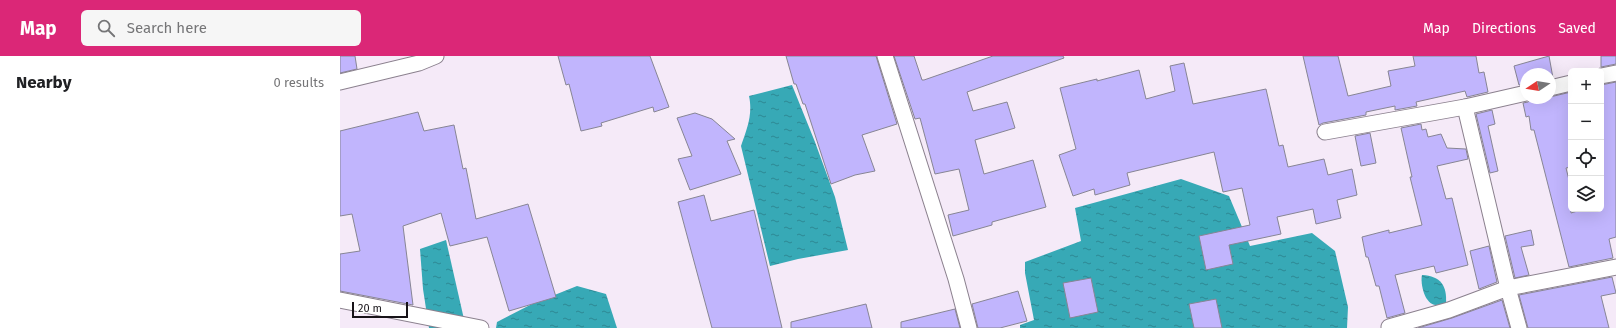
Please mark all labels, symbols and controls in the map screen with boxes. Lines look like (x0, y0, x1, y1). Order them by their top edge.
search box (81, 10, 361, 46)
text: Map (20, 17, 57, 40)
icon: search (95, 17, 117, 39)
text: Search here (127, 19, 207, 37)
text: Map (1423, 20, 1450, 37)
text: Directions (1472, 20, 1536, 37)
text: Saved (1558, 20, 1596, 37)
north arrow (1520, 68, 1556, 104)
map controls (1568, 68, 1604, 212)
button: + (1568, 68, 1604, 104)
text: Nearby (16, 72, 71, 93)
text: 0 results (273, 75, 324, 90)
button: − (1568, 104, 1604, 140)
button: locate (1568, 140, 1604, 176)
button: layers (1568, 176, 1604, 212)
scale bar (352, 300, 408, 319)
text: 20 m (358, 302, 382, 315)

